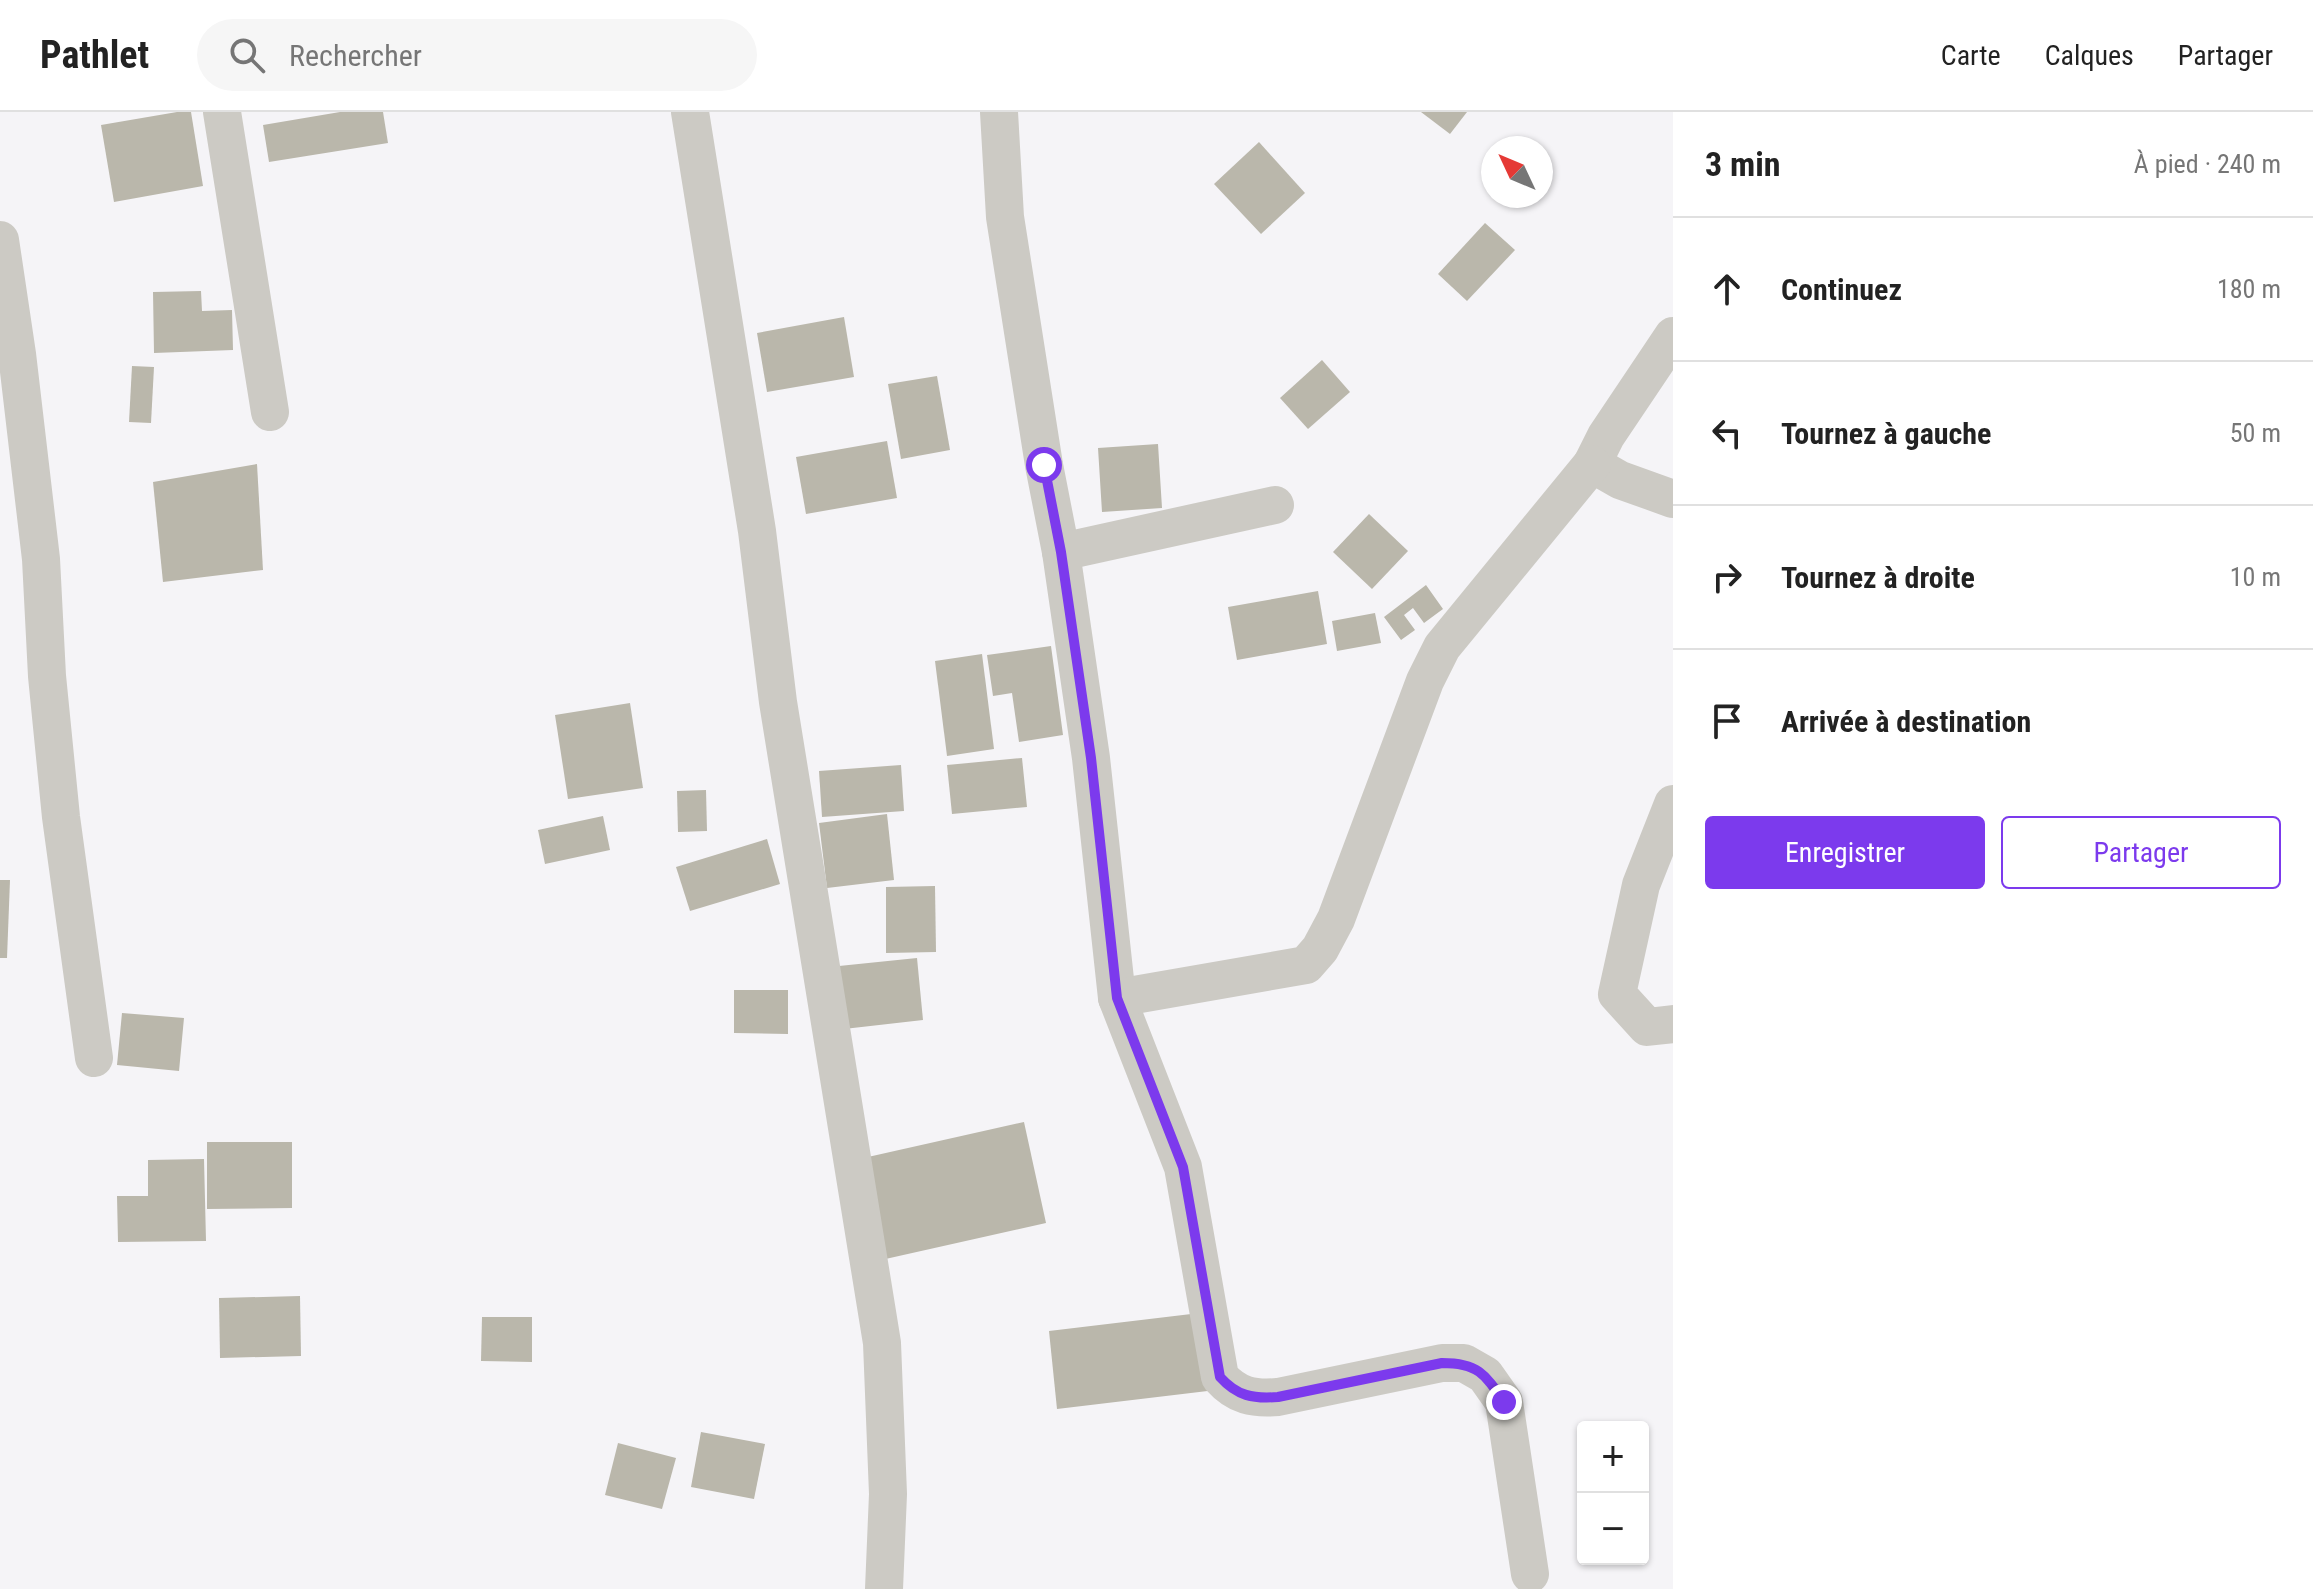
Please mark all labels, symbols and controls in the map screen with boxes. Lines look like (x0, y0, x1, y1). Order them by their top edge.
search box (197, 19, 757, 91)
text: Pathlet (40, 33, 149, 77)
icon: search (225, 33, 269, 77)
text: Rechercher (289, 38, 422, 73)
text: Carte (1941, 39, 2001, 72)
text: Calques (2045, 39, 2134, 72)
text: Partager (2178, 39, 2273, 72)
north arrow (1481, 136, 1553, 208)
text: 3 min (1705, 144, 1781, 184)
text: À pied · 240 m (2134, 149, 2281, 179)
icon: ahead (1705, 267, 1749, 311)
text: Continuez (1781, 272, 1902, 307)
text: 180 m (2217, 274, 2281, 304)
icon: left (1705, 411, 1749, 455)
text: Tournez à gauche (1781, 416, 1991, 451)
text: 50 m (2230, 418, 2281, 448)
route start (1026, 447, 1062, 483)
icon: right (1705, 555, 1749, 599)
text: Tournez à droite (1781, 560, 1975, 595)
text: 10 m (2230, 562, 2281, 592)
icon: arrive (1705, 699, 1749, 743)
text: Arrivée à destination (1781, 704, 2031, 739)
button: Enregistrer (1705, 816, 1985, 889)
button: Partager (2001, 816, 2281, 889)
route end (1486, 1384, 1522, 1420)
map controls (1577, 1421, 1649, 1565)
button: + (1577, 1421, 1649, 1493)
button: − (1577, 1493, 1649, 1565)

